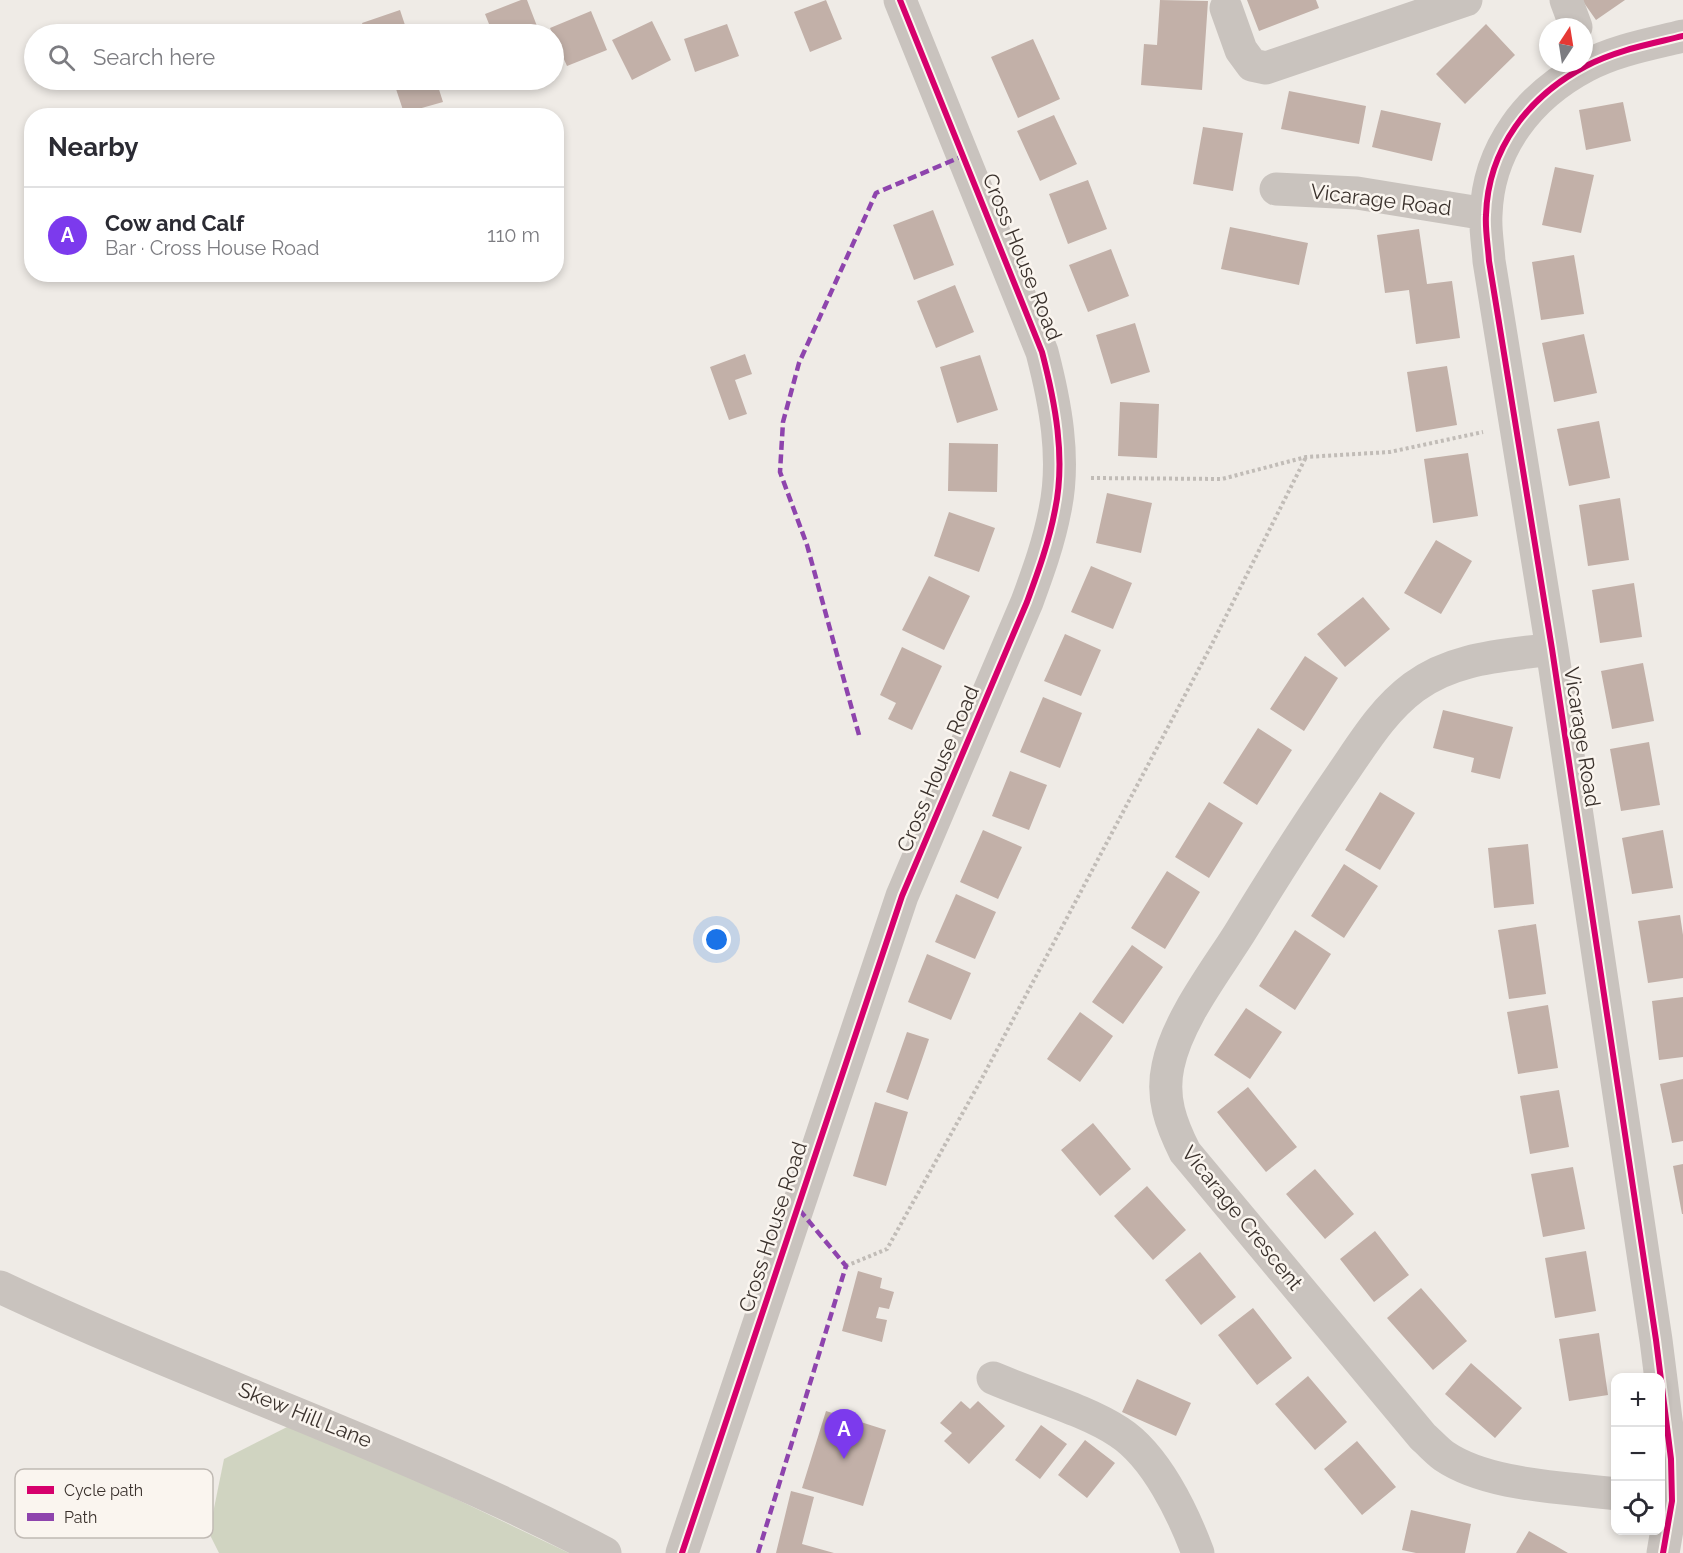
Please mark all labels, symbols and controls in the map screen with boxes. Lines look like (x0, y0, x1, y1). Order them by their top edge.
north arrow (1539, 18, 1593, 72)
search box (24, 24, 564, 90)
icon: search (45, 41, 78, 74)
text: Search here (93, 44, 215, 70)
text: Nearby (48, 132, 138, 162)
street label: Cross House Road (978, 170, 1067, 344)
street label: Vicarage Road (1309, 178, 1453, 221)
text: Cow and Calf (105, 210, 244, 236)
text: A (61, 223, 74, 247)
text: 110 m (487, 223, 540, 247)
text: Bar · Cross House Road (105, 236, 319, 260)
street label: Vicarage Road (1559, 665, 1606, 809)
street label: Cross House Road (891, 682, 984, 856)
your location (702, 925, 731, 954)
street label: Cross House Road (733, 1138, 812, 1315)
street label: Vicarage Crescent (1177, 1141, 1308, 1295)
map controls (1611, 1373, 1665, 1535)
button: + (1611, 1373, 1665, 1427)
street label: Skew Hill Lane (235, 1376, 376, 1453)
pin: A (824, 1410, 864, 1459)
button: − (1611, 1427, 1665, 1481)
legend (15, 1469, 213, 1538)
text: Cycle path (64, 1481, 143, 1500)
button: locate (1611, 1481, 1665, 1535)
text: Path (64, 1508, 97, 1527)

